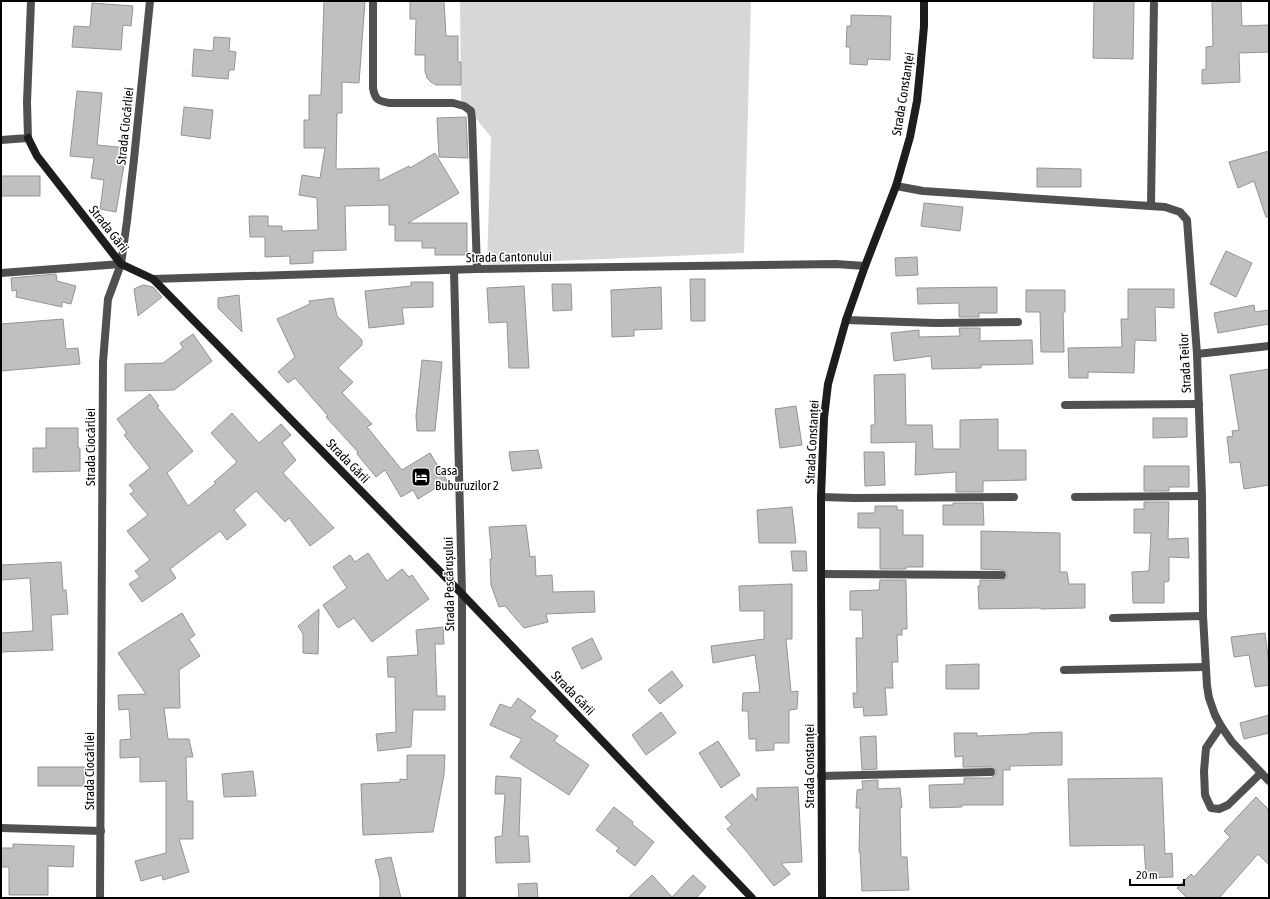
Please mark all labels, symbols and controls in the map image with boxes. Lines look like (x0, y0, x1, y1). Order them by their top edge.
street label: Strada Constanței (889, 51, 917, 137)
street label: Strada Ciocârliei (113, 87, 137, 165)
street label: Strada Gării (86, 202, 132, 256)
street label: Strada Cantonului (466, 249, 552, 265)
street label: Strada Teilor (1176, 333, 1194, 393)
street label: Strada Constanței (802, 400, 822, 484)
street label: Strada Ciocârliei (83, 408, 98, 486)
street label: Strada Gării (323, 436, 373, 486)
place label: Casa Buburuzilor 2 (435, 463, 499, 493)
hotel icon: Casa Buburuzilor 2 (410, 466, 432, 488)
street label: Strada Pescărușului (441, 537, 457, 631)
street label: Strada Gării (548, 668, 598, 718)
street label: Strada Constanței (802, 724, 817, 808)
street label: Strada Ciocârliei (82, 732, 97, 810)
scale bar (1130, 861, 1184, 887)
text: 20 m (1136, 868, 1158, 882)

